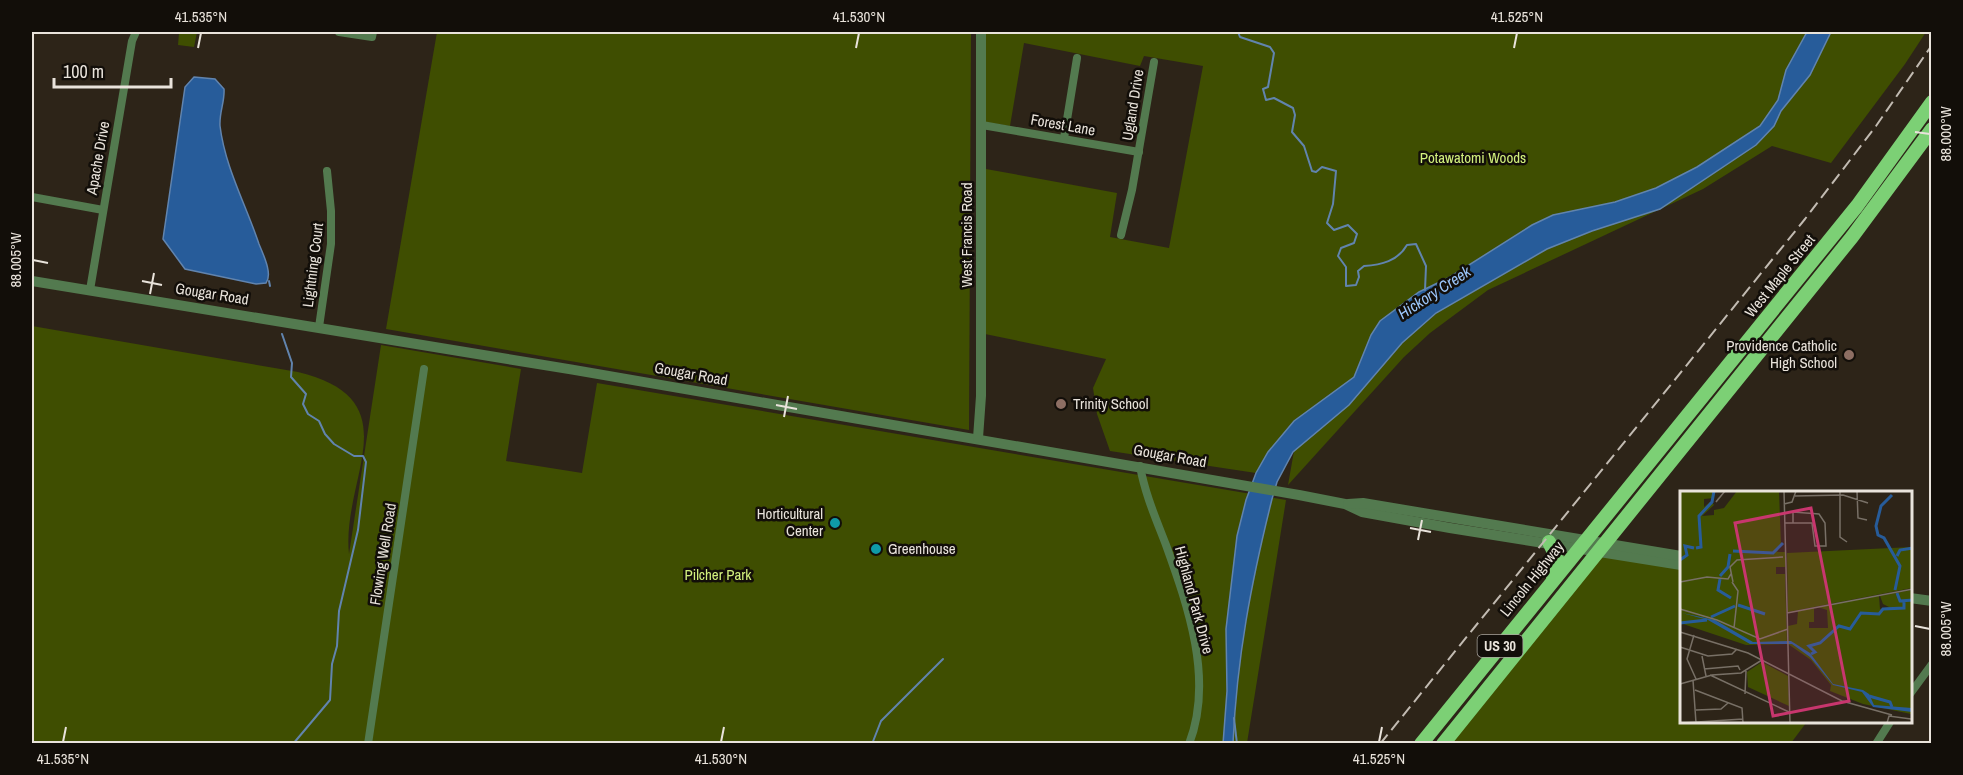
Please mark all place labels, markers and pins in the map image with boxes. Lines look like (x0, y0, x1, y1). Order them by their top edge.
place label: Providence Catholic High School (1726, 335, 1837, 373)
marker: Providence Catholic High School (1842, 348, 1856, 362)
place label: Trinity School (1073, 393, 1148, 414)
marker: Trinity School (1054, 397, 1068, 411)
place label: Horticultural Center (757, 503, 823, 541)
marker: Horticultural Center (828, 516, 842, 530)
place label: Greenhouse (888, 538, 956, 559)
marker: Greenhouse (869, 542, 883, 556)

